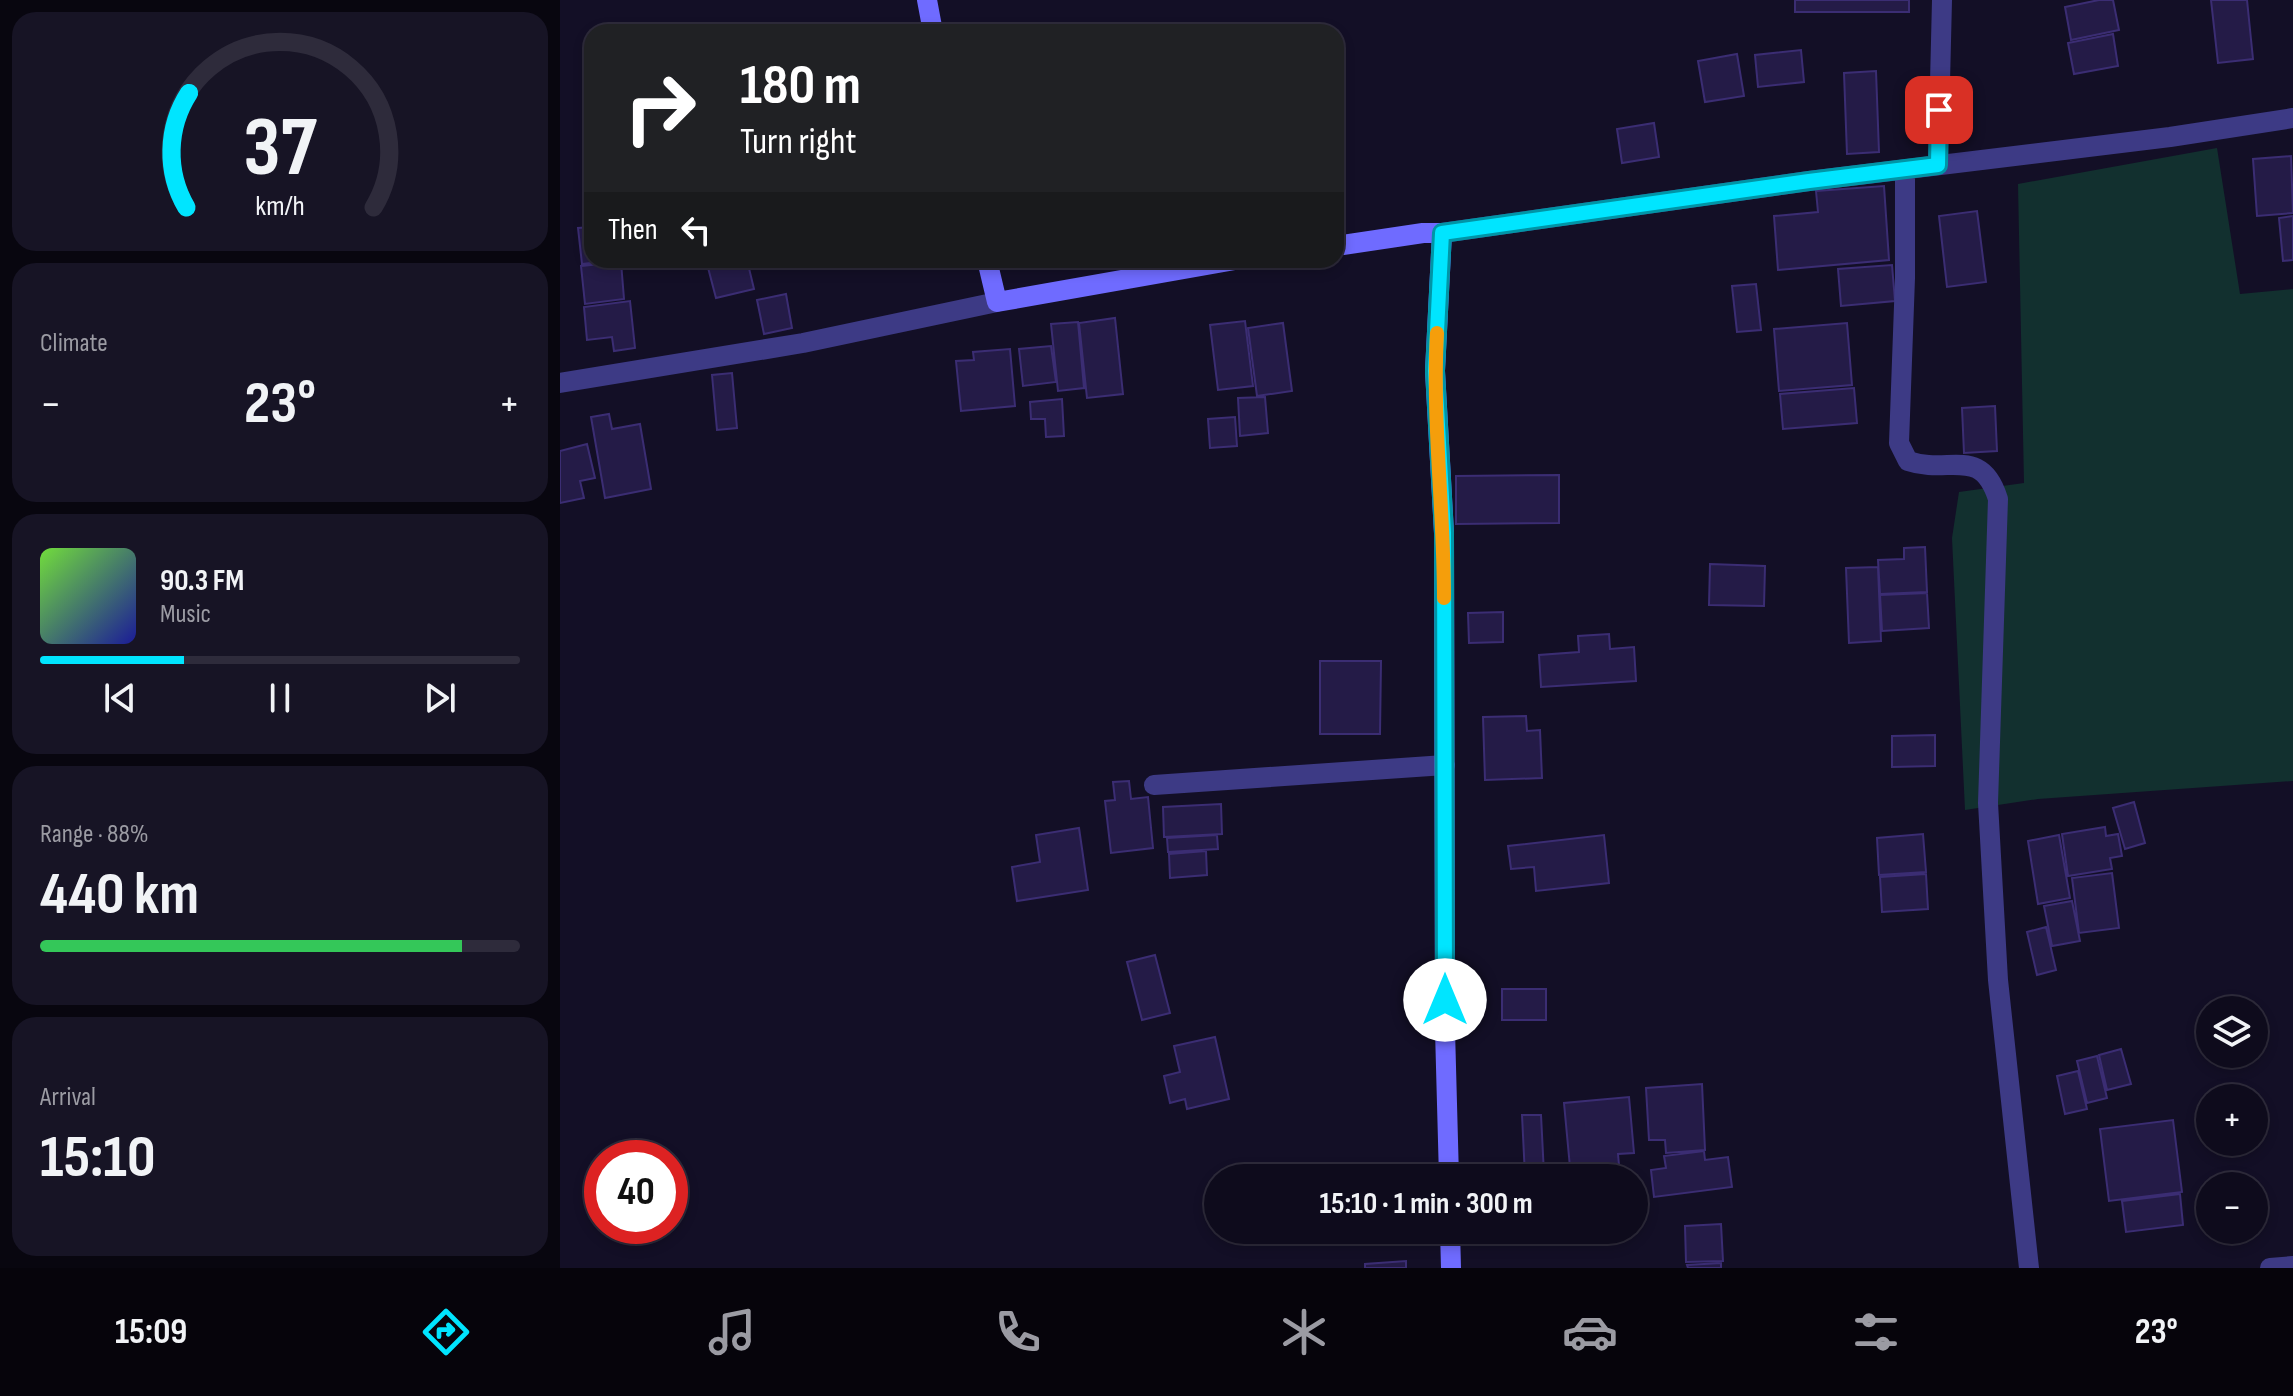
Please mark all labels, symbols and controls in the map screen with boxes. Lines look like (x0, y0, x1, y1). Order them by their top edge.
text: 180 m (740, 53, 861, 120)
icon: right (608, 56, 712, 160)
pin (1905, 76, 1973, 144)
icon: arrive (1917, 88, 1961, 132)
text: 37 (243, 98, 317, 198)
text: Turn right (740, 121, 857, 164)
text: km/h (255, 189, 305, 224)
icon: left (674, 208, 718, 252)
text: Then (608, 212, 658, 248)
text: Climate (40, 328, 108, 359)
text: 23° (244, 368, 316, 440)
text: − (40, 378, 62, 431)
text: + (498, 378, 520, 431)
text: 90.3 FM (160, 563, 244, 599)
text: Music (160, 599, 211, 630)
icon: previous (98, 676, 142, 720)
icon: pause (258, 676, 302, 720)
icon: next (418, 676, 462, 720)
text: Range · 88% (40, 819, 149, 850)
text: 440 km (40, 859, 199, 931)
position arrow (1403, 958, 1487, 1042)
map controls (2196, 996, 2268, 1244)
button: layers (2196, 996, 2268, 1068)
text: Arrival (40, 1082, 96, 1113)
button: + (2196, 1084, 2268, 1156)
text: 15:10 (40, 1122, 155, 1194)
speed limit sign: 40 (584, 1140, 688, 1244)
button: − (2196, 1172, 2268, 1244)
text: 15:10 · 1 min · 300 m (1319, 1186, 1533, 1222)
icon: directions (418, 1304, 474, 1360)
icon: music (704, 1304, 760, 1360)
icon: phone (990, 1304, 1046, 1360)
icon: climate (1276, 1304, 1332, 1360)
icon: car (1562, 1304, 1618, 1360)
icon: filters (1848, 1304, 1904, 1360)
text: 15:09 (115, 1311, 187, 1354)
text: 23° (2135, 1311, 2178, 1354)

